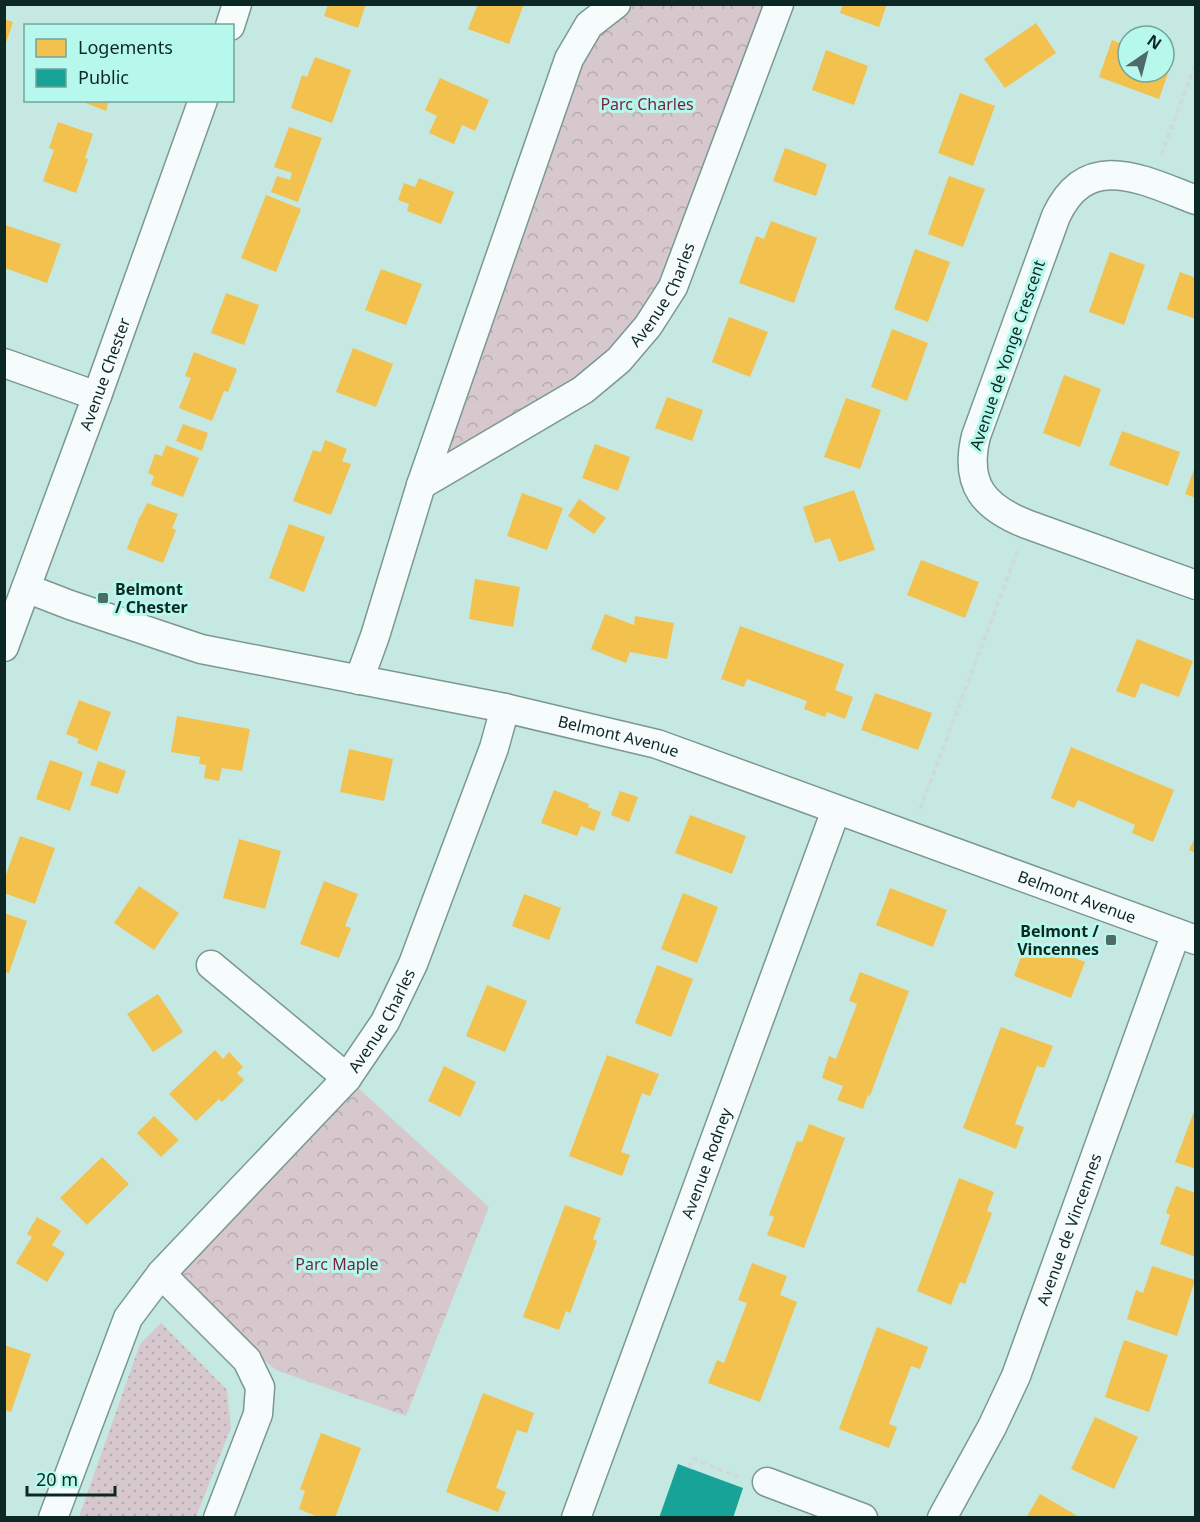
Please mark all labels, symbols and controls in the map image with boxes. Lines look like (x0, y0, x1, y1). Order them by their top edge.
legend (24, 24, 234, 102)
north arrow (1116, 24, 1176, 84)
text: N (1143, 29, 1166, 54)
text: Logements (78, 35, 173, 59)
text: Public (78, 65, 129, 89)
park label: Parc Charles (600, 93, 694, 115)
street label: Avenue Charles (624, 239, 700, 351)
street label: Avenue de Yonge Crescent (964, 257, 1050, 453)
street label: Avenue Chester (74, 314, 135, 434)
place label: Belmont / Chester (115, 578, 188, 618)
marker: Belmont / Chester (96, 591, 110, 605)
street label: Belmont Avenue (556, 710, 682, 762)
street label: Belmont Avenue (1015, 865, 1139, 928)
place label: Belmont / Vincennes (1017, 920, 1099, 960)
marker: Belmont / Vincennes (1104, 933, 1118, 947)
street label: Avenue Charles (343, 965, 420, 1077)
street label: Avenue Rodney (676, 1104, 737, 1222)
street label: Avenue de Vincennes (1031, 1150, 1106, 1309)
park label: Parc Maple (295, 1253, 379, 1275)
scale bar (27, 1459, 116, 1497)
text: 20 m (36, 1467, 78, 1491)

